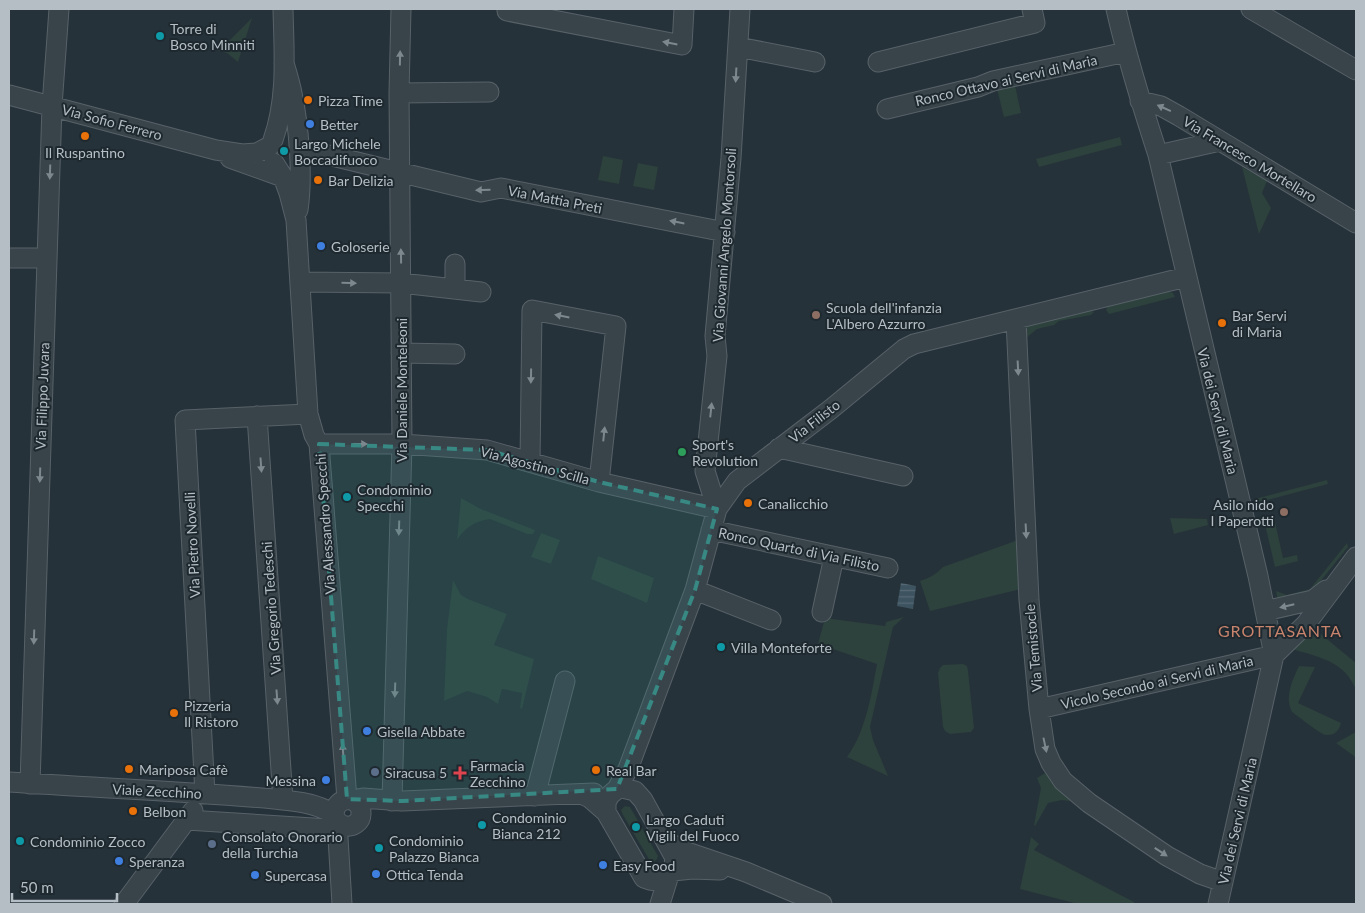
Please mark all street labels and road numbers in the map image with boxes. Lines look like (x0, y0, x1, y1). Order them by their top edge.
street label: Ronco Ottavo ai Servi di Maria (913, 51, 1099, 109)
street label: Via Sofio Ferrero (60, 100, 164, 144)
street label: Via Francesco Mortellaro (1180, 112, 1320, 206)
street label: Via Giovanni Angelo Montorsoli (709, 147, 739, 343)
street label: Via Mattia Preti (506, 182, 604, 216)
street label: Via Daniele Monteleoni (393, 318, 410, 462)
street label: Via Filippo Juvara (32, 342, 52, 450)
street label: Via dei Servi di Maria (1194, 346, 1242, 476)
street label: Via Filisto (785, 396, 843, 446)
street label: Via Agostino Scilla (478, 442, 592, 488)
street label: Via Alessandro Specchi (312, 453, 338, 595)
street label: Via Pietro Novelli (181, 491, 203, 599)
street label: Ronco Quarto di Via Filisto (717, 524, 881, 574)
street label: Via Gregorio Tedeschi (258, 541, 284, 675)
street label: Via Temistocle (1021, 603, 1045, 693)
street label: Vicolo Secondo ai Servi di Maria (1059, 652, 1255, 712)
street label: Via dei Servi di Maria (1214, 756, 1260, 886)
street label: Viale Zecchino (112, 780, 202, 802)

